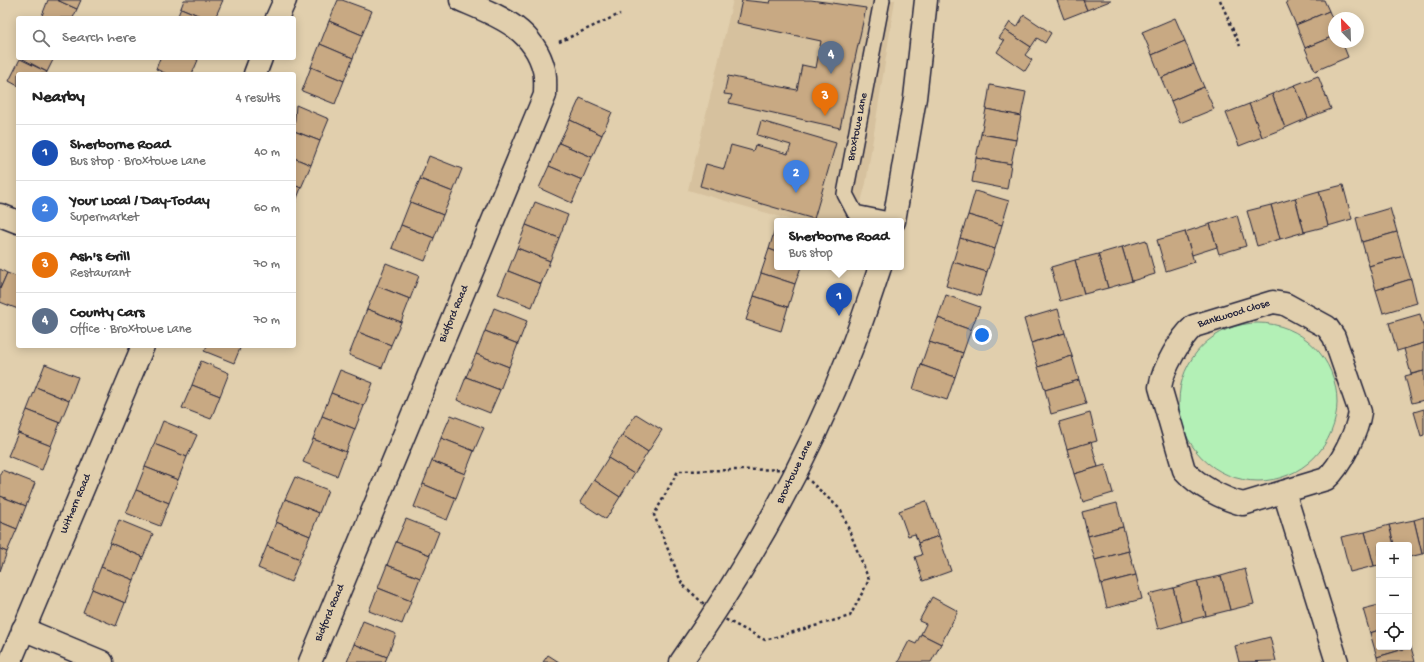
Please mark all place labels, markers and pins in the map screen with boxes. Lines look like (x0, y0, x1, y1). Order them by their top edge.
pin: 4 (818, 41, 844, 74)
pin: 3 (812, 83, 838, 116)
pin: 2 (783, 160, 809, 193)
pin: 1 (826, 283, 852, 316)

